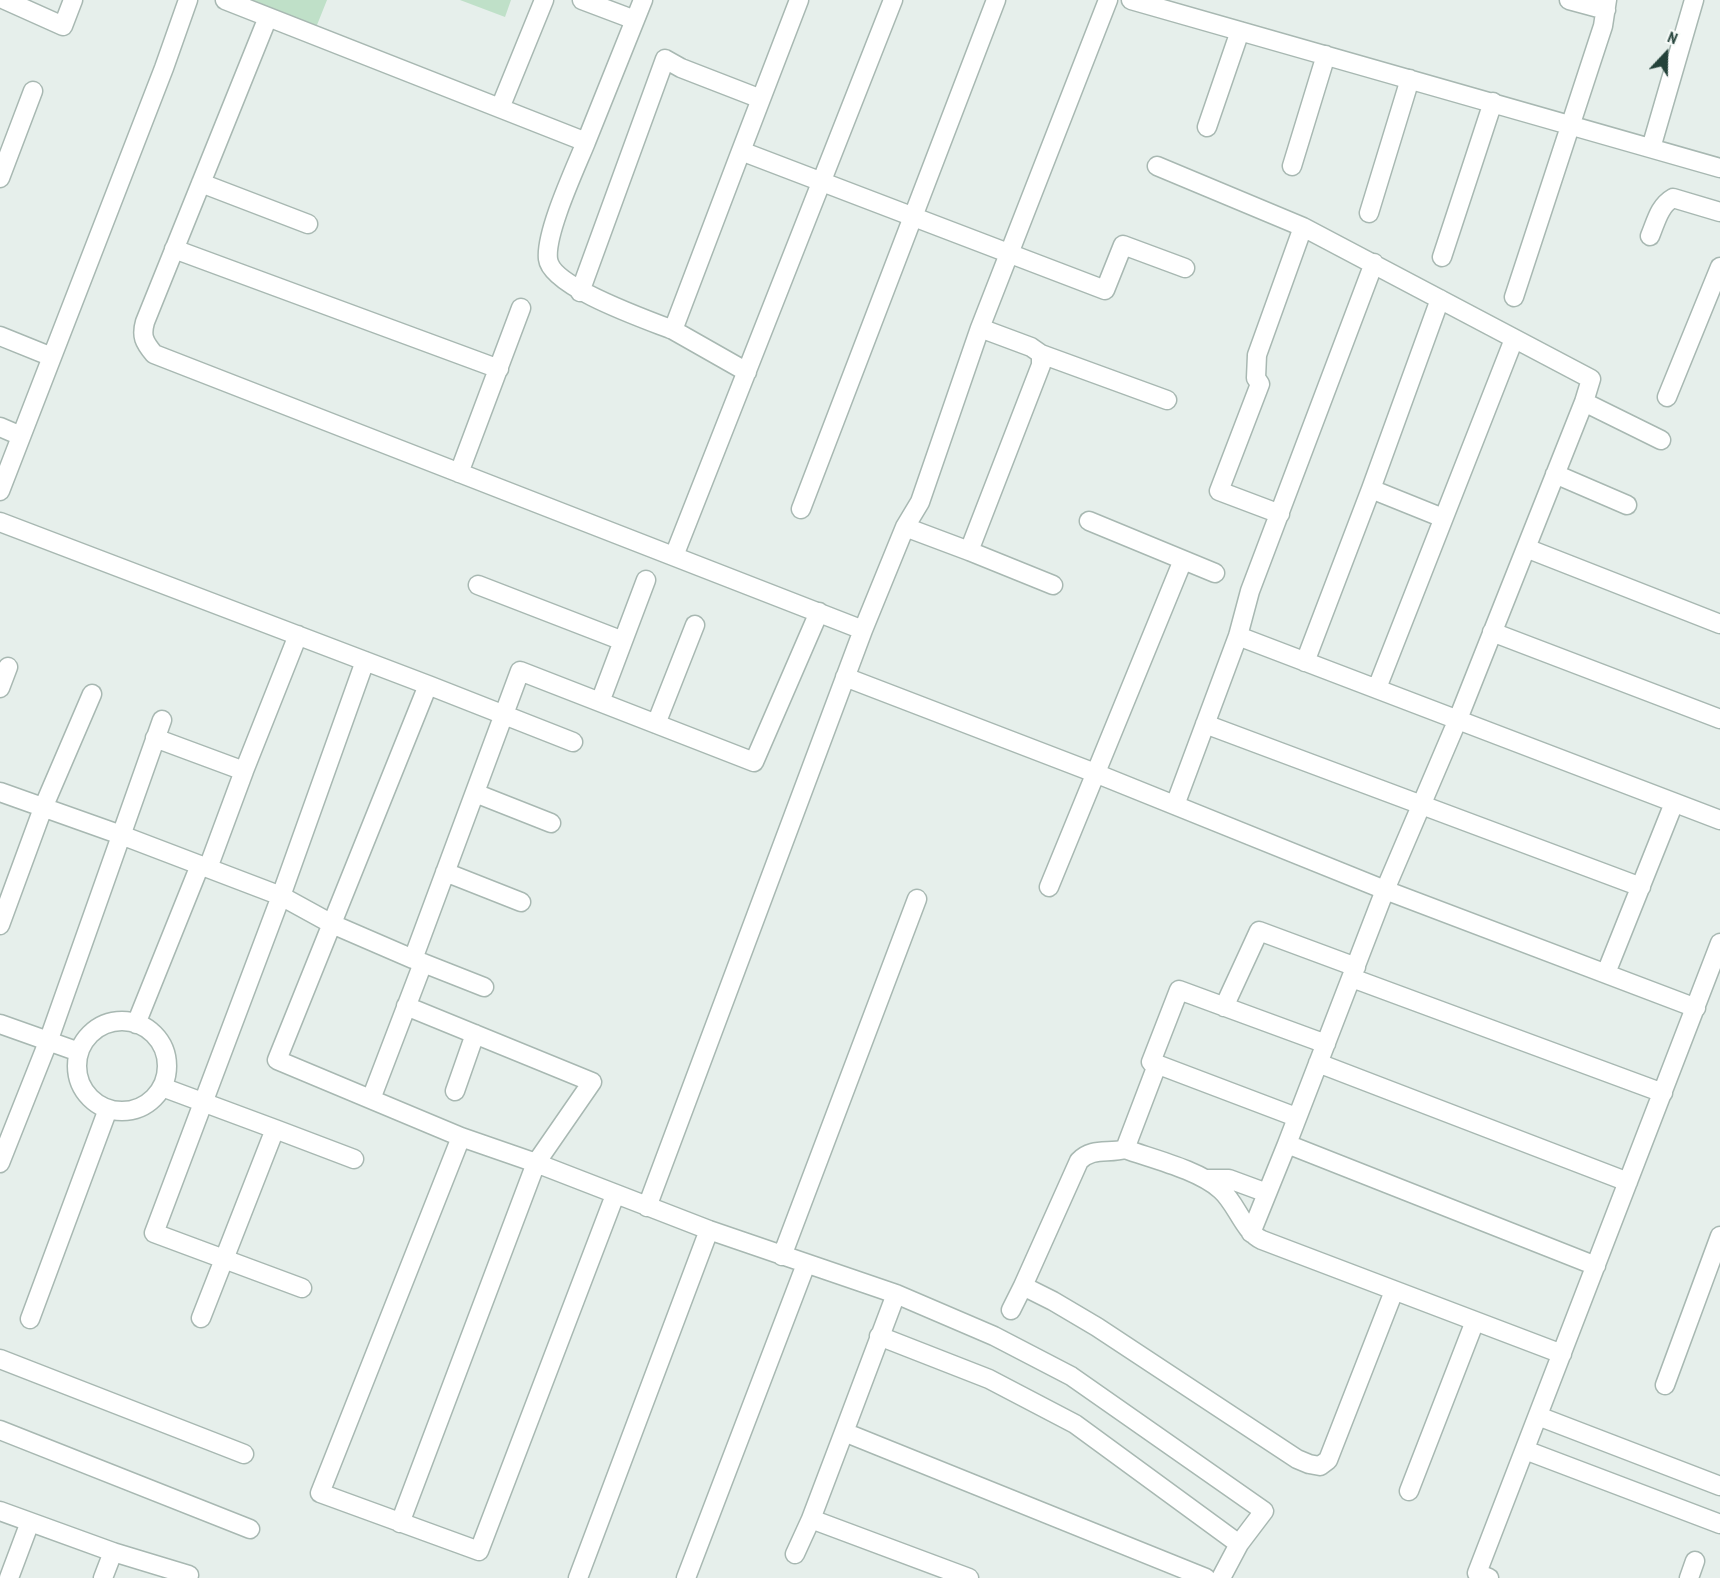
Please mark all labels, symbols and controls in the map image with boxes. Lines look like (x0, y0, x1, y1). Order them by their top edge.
north arrow (1636, 24, 1696, 84)
text: N (1665, 26, 1680, 48)

